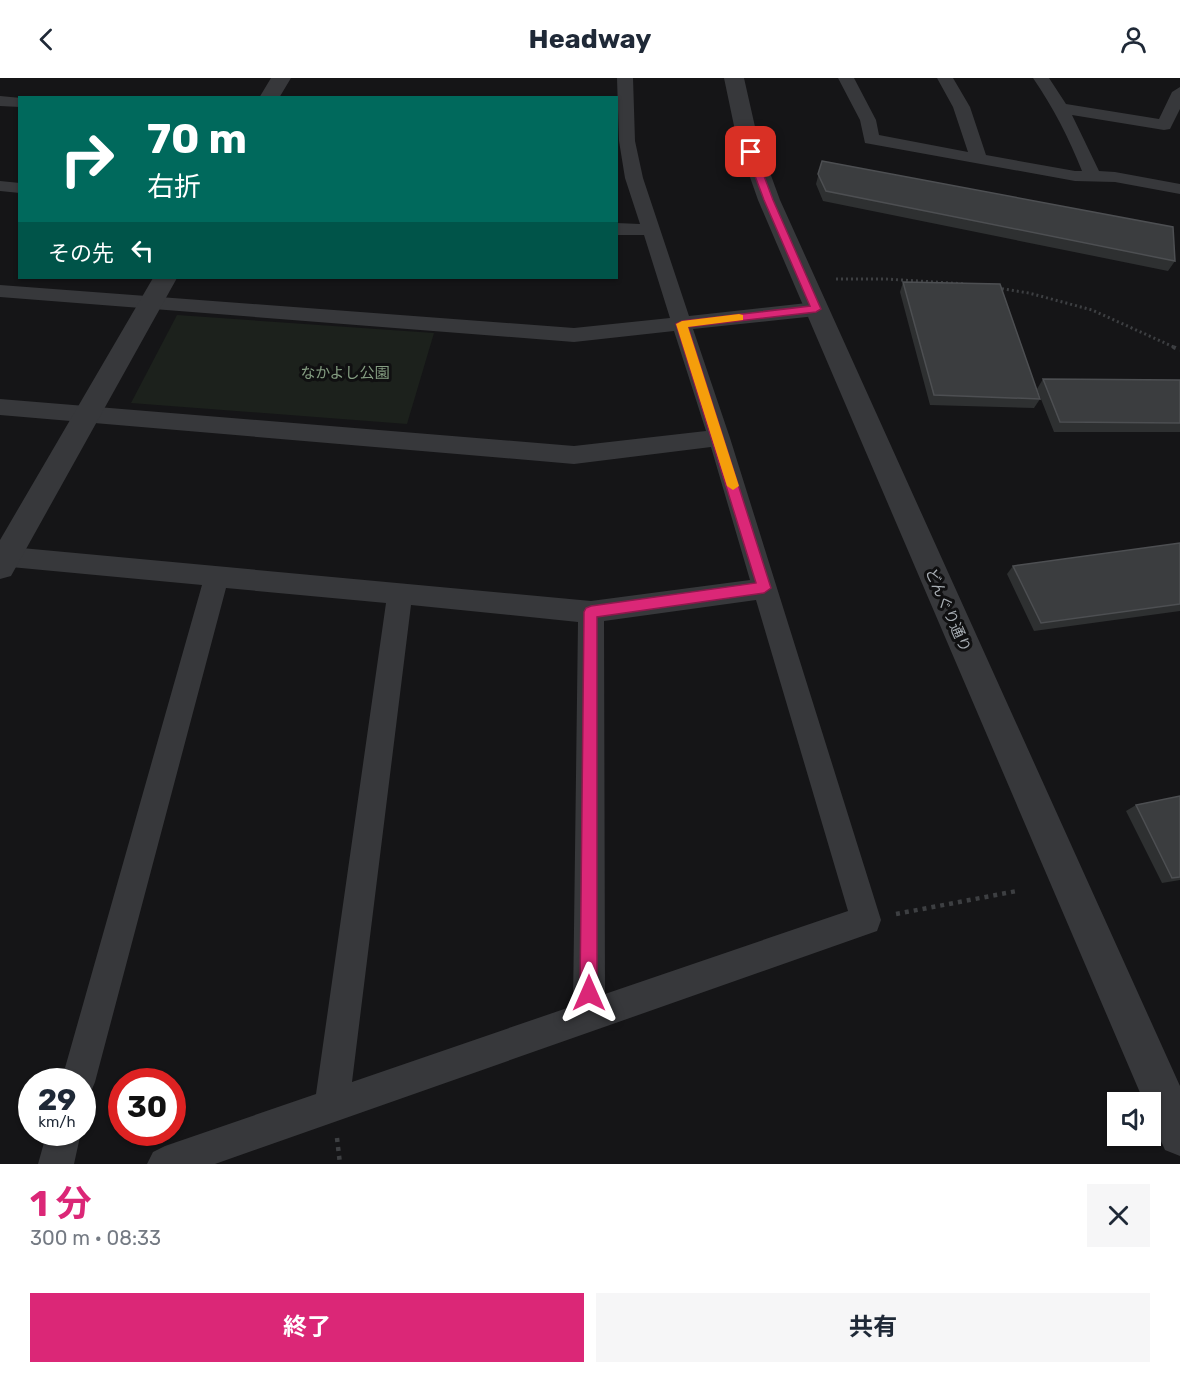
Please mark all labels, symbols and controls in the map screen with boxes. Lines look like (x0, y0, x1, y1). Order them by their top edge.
icon: back (30, 23, 63, 56)
text: Headway (529, 23, 651, 55)
icon: person (1117, 23, 1150, 56)
text: 70 m (147, 114, 247, 164)
icon: right (48, 120, 126, 198)
pin (725, 126, 776, 177)
icon: arrive (734, 135, 767, 168)
text: 右折 (147, 171, 201, 203)
icon: left (126, 234, 159, 267)
text: その先 (48, 240, 114, 267)
park label: なかよし公園 (300, 364, 390, 382)
street label: どんぐり通り (921, 565, 975, 655)
position arrow (557, 961, 621, 1025)
speed limit sign: 30 (108, 1068, 186, 1146)
text: 29 (38, 1082, 76, 1118)
map controls (1107, 1092, 1161, 1146)
button: sound (1107, 1092, 1161, 1146)
text: km/h (38, 1113, 76, 1131)
text: 1 分 (30, 1182, 92, 1225)
button: close (1087, 1184, 1150, 1247)
text: 300 m · 08:33 (30, 1226, 161, 1250)
button: 終了 (30, 1293, 584, 1362)
button: 共有 (596, 1293, 1150, 1362)

